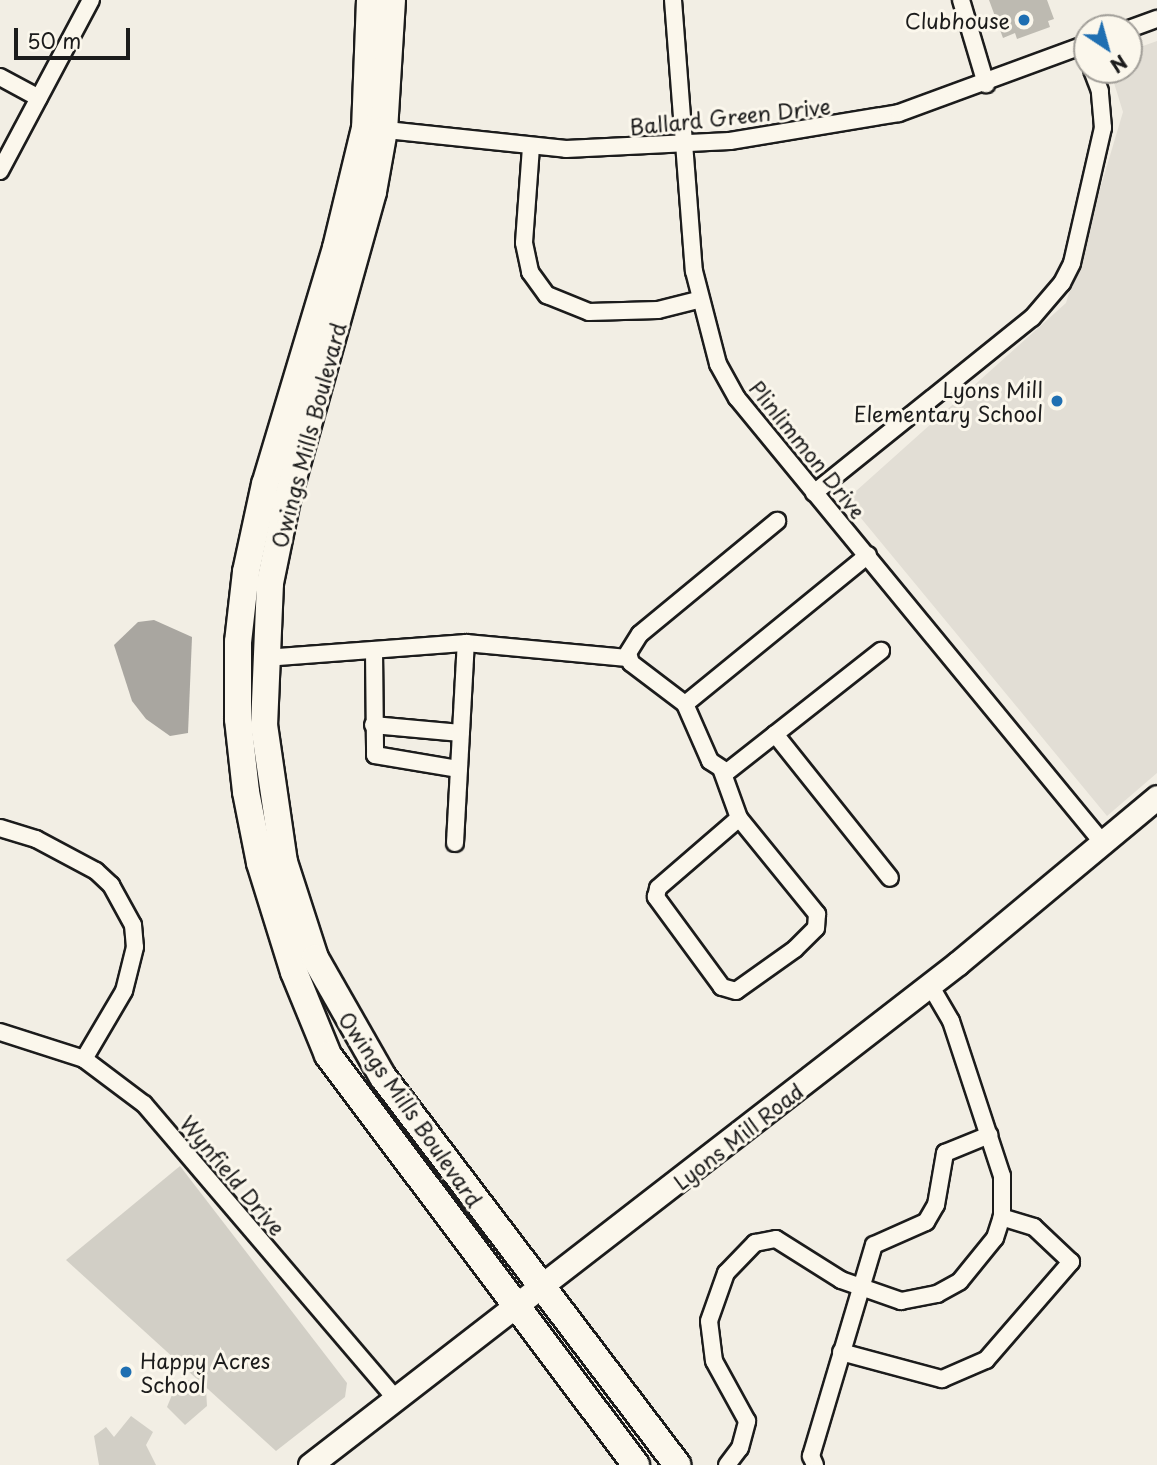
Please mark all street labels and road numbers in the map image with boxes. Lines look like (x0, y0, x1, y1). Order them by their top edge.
street label: Ballard Green Drive (626, 93, 834, 139)
street label: Owings Mills Boulevard (266, 319, 350, 551)
street label: Plinlimmon Drive (744, 375, 872, 523)
street label: Owings Mills Boulevard (334, 1006, 488, 1212)
street label: Lyons Mill Road (668, 1077, 808, 1195)
street label: Wynfield Drive (175, 1110, 291, 1240)

